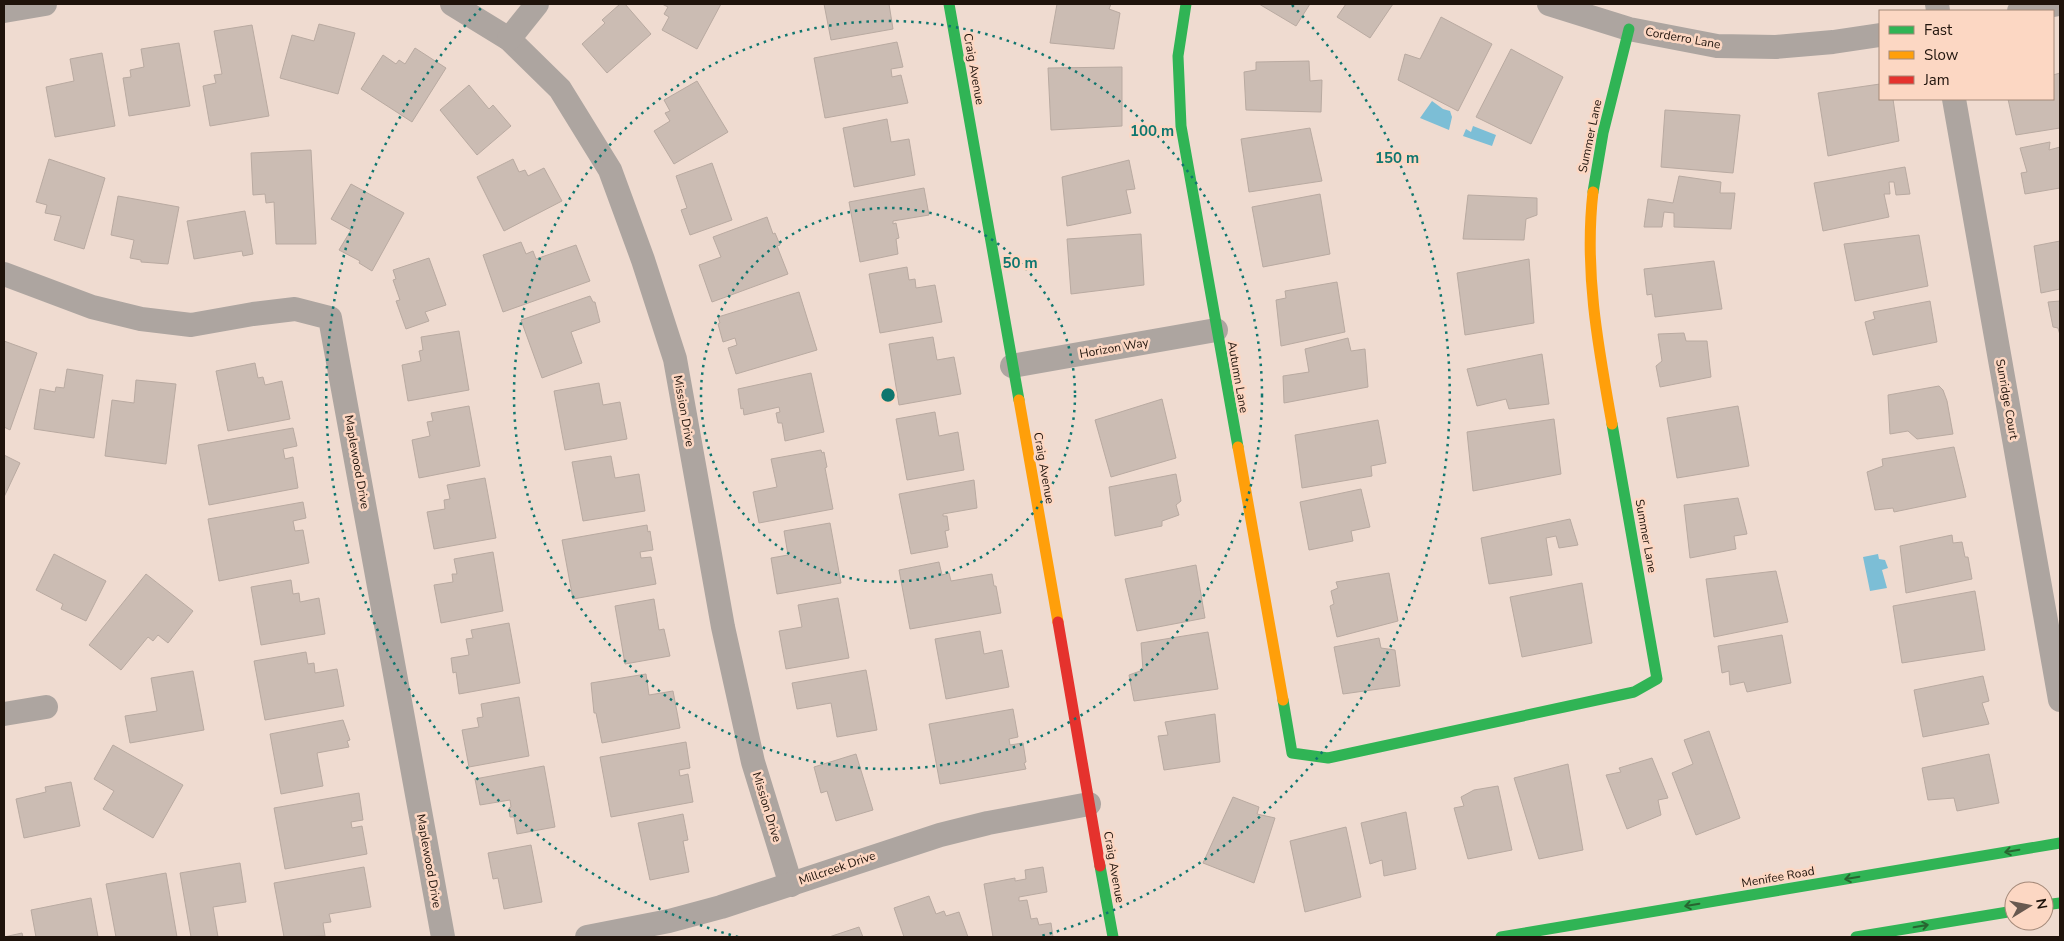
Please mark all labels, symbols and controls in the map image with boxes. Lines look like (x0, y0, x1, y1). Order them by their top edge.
legend (1879, 10, 2054, 100)
text: Fast (1924, 20, 1953, 40)
street label: Corderro Lane (1644, 23, 1722, 53)
street label: Craig Avenue (960, 32, 988, 106)
text: Slow (1924, 45, 1959, 65)
text: Jam (1923, 70, 1950, 90)
street label: Summer Lane (1574, 98, 1606, 174)
text: 100 m (1130, 121, 1174, 141)
text: 150 m (1375, 148, 1419, 168)
text: 50 m (1002, 253, 1038, 273)
street label: Horizon Way (1078, 334, 1151, 362)
street label: Autumn Lane (1224, 340, 1252, 414)
street label: Sunridge Court (1992, 358, 2022, 441)
street label: Mission Drive (670, 374, 698, 448)
centre of rings (879, 386, 897, 404)
street label: Maplewood Drive (341, 414, 373, 510)
street label: Craig Avenue (1030, 431, 1058, 505)
street label: Summer Lane (1632, 498, 1660, 574)
street label: Mission Drive (749, 770, 785, 844)
street label: Maplewood Drive (413, 813, 445, 909)
street label: Craig Avenue (1100, 830, 1128, 904)
street label: Millcreek Drive (796, 847, 878, 889)
one-way arrow (2005, 847, 2021, 857)
street label: Menifee Road (1740, 863, 1816, 891)
one-way arrow (1844, 874, 1860, 884)
north arrow (2004, 881, 2054, 931)
text: N (2031, 897, 2052, 911)
one-way arrow (1684, 901, 1700, 911)
one-way arrow (1913, 921, 1929, 931)

